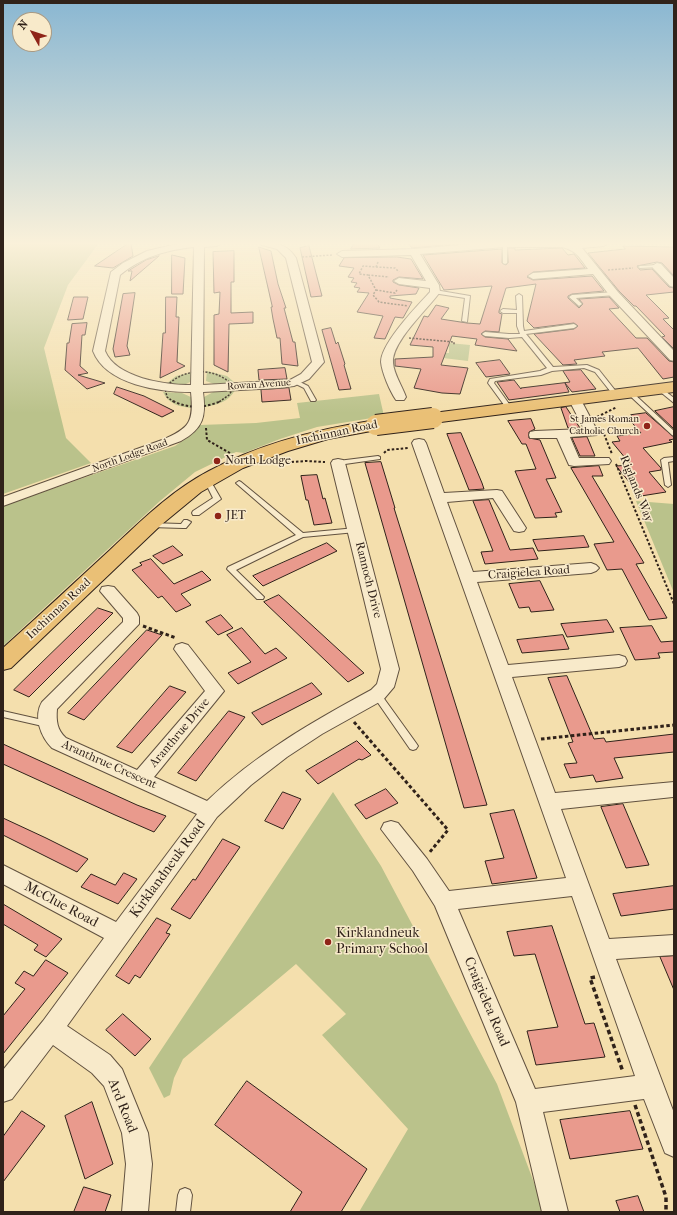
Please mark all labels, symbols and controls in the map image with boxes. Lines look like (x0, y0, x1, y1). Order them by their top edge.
north arrow (12, 12, 52, 52)
text: N (15, 17, 31, 32)
street label: Rowan Avenue (227, 377, 291, 393)
place label: St James Roman Catholic Church (569, 414, 639, 438)
street label: Inchinnan Road (295, 417, 379, 449)
marker: St James Roman Catholic Church (642, 421, 652, 431)
street label: North Lodge Road (91, 437, 169, 475)
place label: North Lodge (225, 454, 291, 468)
street label: Riglands Way (616, 454, 656, 524)
marker: North Lodge (212, 456, 222, 466)
place label: JET (226, 509, 246, 523)
marker: JET (213, 511, 223, 521)
street label: Rannoch Drive (352, 540, 384, 620)
street label: Craigielea Road (488, 563, 570, 583)
street label: Inchinnan Road (24, 575, 94, 643)
street label: Aranthrue Drive (147, 695, 213, 771)
street label: Aranthrue Crescent (59, 738, 159, 792)
street label: Kirklandneuk Road (127, 816, 209, 922)
street label: McClue Road (21, 879, 101, 931)
place label: Kirklandneuk Primary School (336, 926, 428, 958)
marker: Kirklandneuk Primary School (323, 937, 333, 947)
street label: Craigielea Road (460, 955, 512, 1049)
street label: Ard Road (104, 1077, 140, 1135)

